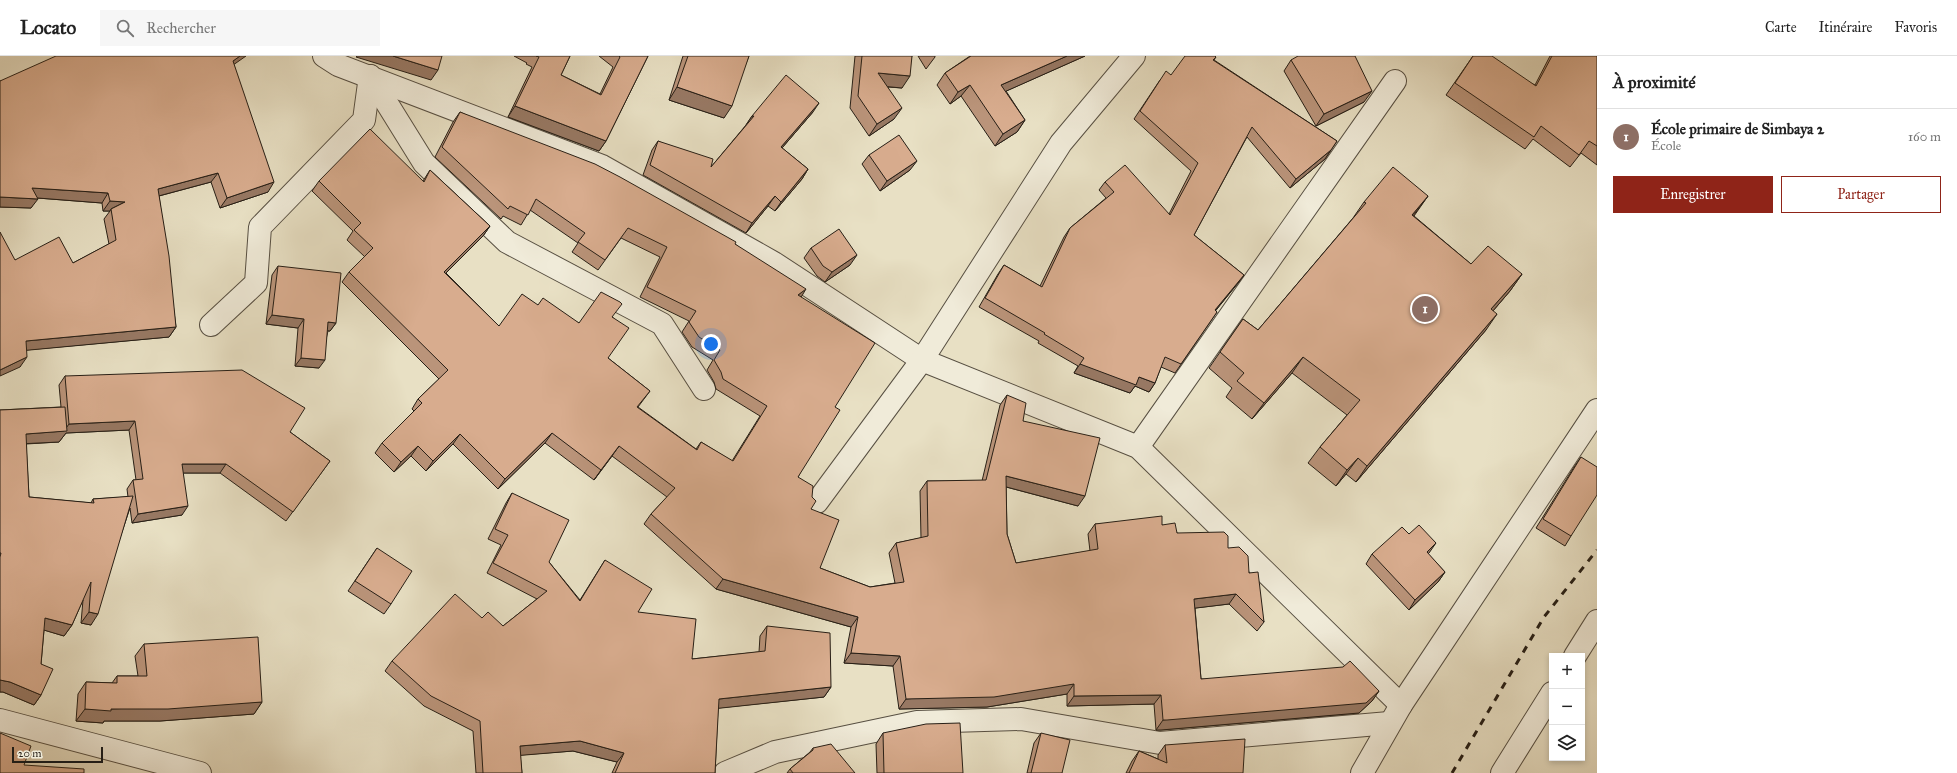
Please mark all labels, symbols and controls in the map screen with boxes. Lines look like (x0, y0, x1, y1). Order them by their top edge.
search box (100, 10, 380, 46)
text: Locato (20, 16, 76, 39)
icon: search (114, 17, 136, 39)
text: Rechercher (146, 19, 216, 37)
text: Carte (1765, 19, 1797, 36)
text: Itinéraire (1819, 19, 1872, 36)
text: Favoris (1894, 19, 1937, 36)
text: À proximité (1613, 72, 1696, 93)
text: École primaire de Simbaya 2 (1651, 120, 1824, 138)
text: 1 (1623, 129, 1629, 145)
text: 160 m (1908, 129, 1941, 145)
text: École (1651, 138, 1681, 154)
button: Enregistrer (1613, 176, 1773, 213)
button: Partager (1781, 176, 1941, 213)
pin: 1 (1412, 294, 1438, 324)
your location (701, 334, 721, 354)
map controls (1549, 653, 1585, 761)
button: + (1549, 653, 1585, 689)
button: − (1549, 689, 1585, 725)
button: layers (1549, 725, 1585, 761)
scale bar (12, 745, 103, 764)
text: 20 m (18, 747, 41, 760)

